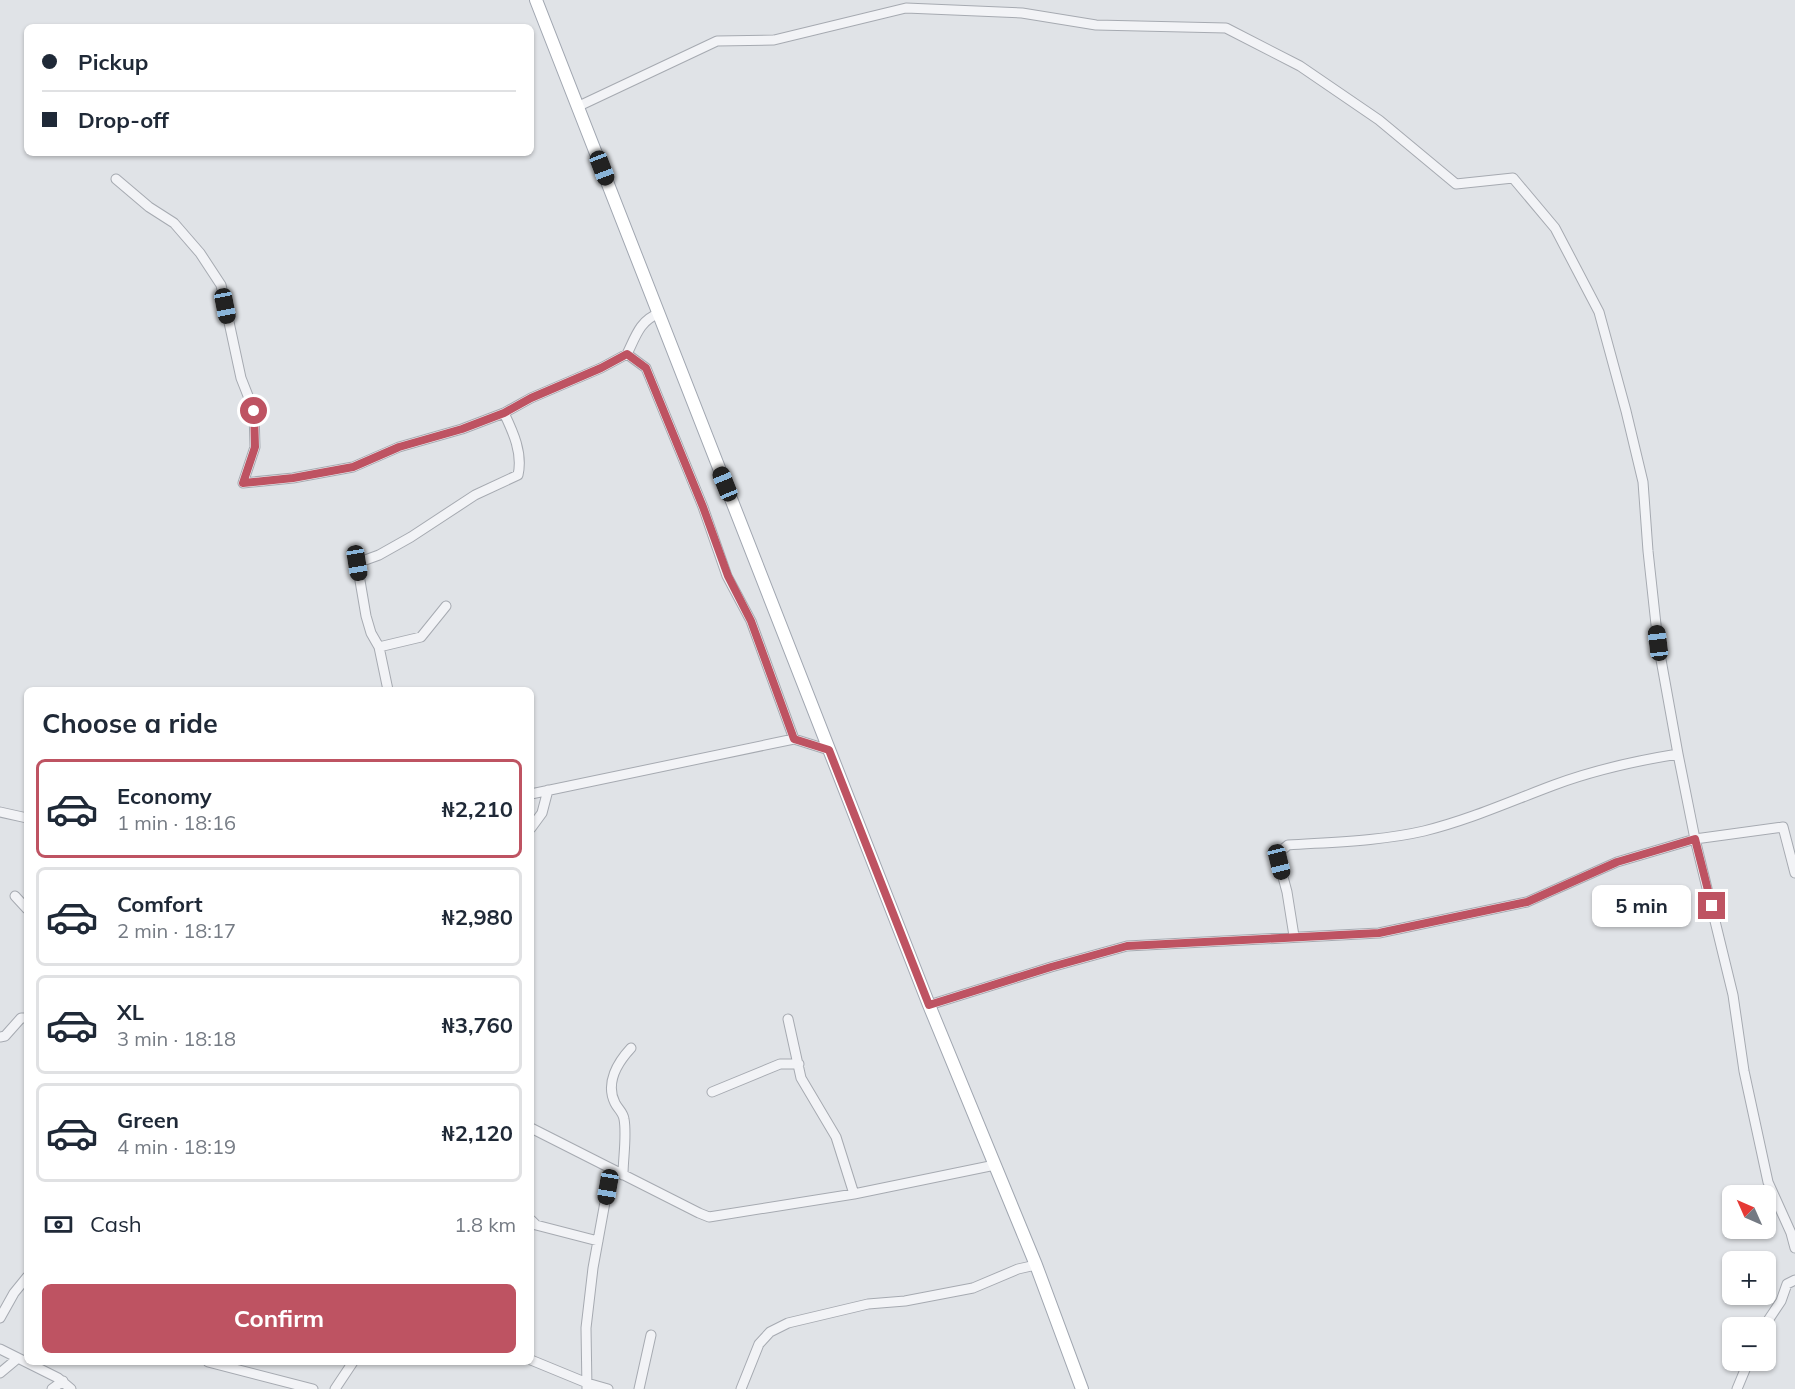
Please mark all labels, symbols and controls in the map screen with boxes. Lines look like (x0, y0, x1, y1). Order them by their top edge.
text: Pickup (78, 48, 148, 76)
text: Drop-off (78, 106, 169, 134)
car (587, 148, 617, 188)
car (213, 287, 237, 325)
route start (240, 397, 267, 424)
car (710, 464, 740, 504)
car (345, 544, 369, 582)
car (1647, 624, 1669, 662)
text: Choose a ride (42, 706, 218, 740)
icon: car (45, 782, 99, 836)
text: Economy (117, 782, 212, 810)
text: ₦2,210 (442, 795, 513, 823)
text: 1 min · 18:16 (117, 810, 236, 835)
car (1266, 842, 1292, 882)
callout: 5 min (1592, 885, 1691, 927)
icon: car (45, 890, 99, 944)
text: Comfort (117, 890, 203, 918)
route end (1698, 892, 1725, 919)
text: 5 min (1615, 893, 1668, 918)
text: ₦2,980 (442, 903, 513, 931)
text: 2 min · 18:17 (117, 918, 236, 943)
icon: car (45, 998, 99, 1052)
text: XL (117, 998, 144, 1026)
text: ₦3,760 (442, 1011, 513, 1039)
text: 3 min · 18:18 (117, 1026, 236, 1051)
icon: car (45, 1106, 99, 1160)
text: Green (117, 1106, 179, 1134)
text: ₦2,120 (442, 1119, 513, 1147)
text: 4 min · 18:19 (117, 1134, 236, 1159)
car (596, 1168, 620, 1206)
north arrow (1722, 1185, 1776, 1239)
map controls (1722, 1185, 1776, 1371)
icon: cash (42, 1208, 75, 1241)
text: Cash (90, 1210, 142, 1238)
text: 1.8 km (454, 1212, 516, 1237)
button: + (1722, 1251, 1776, 1305)
button: Confirm (42, 1284, 516, 1353)
button: − (1722, 1317, 1776, 1371)

